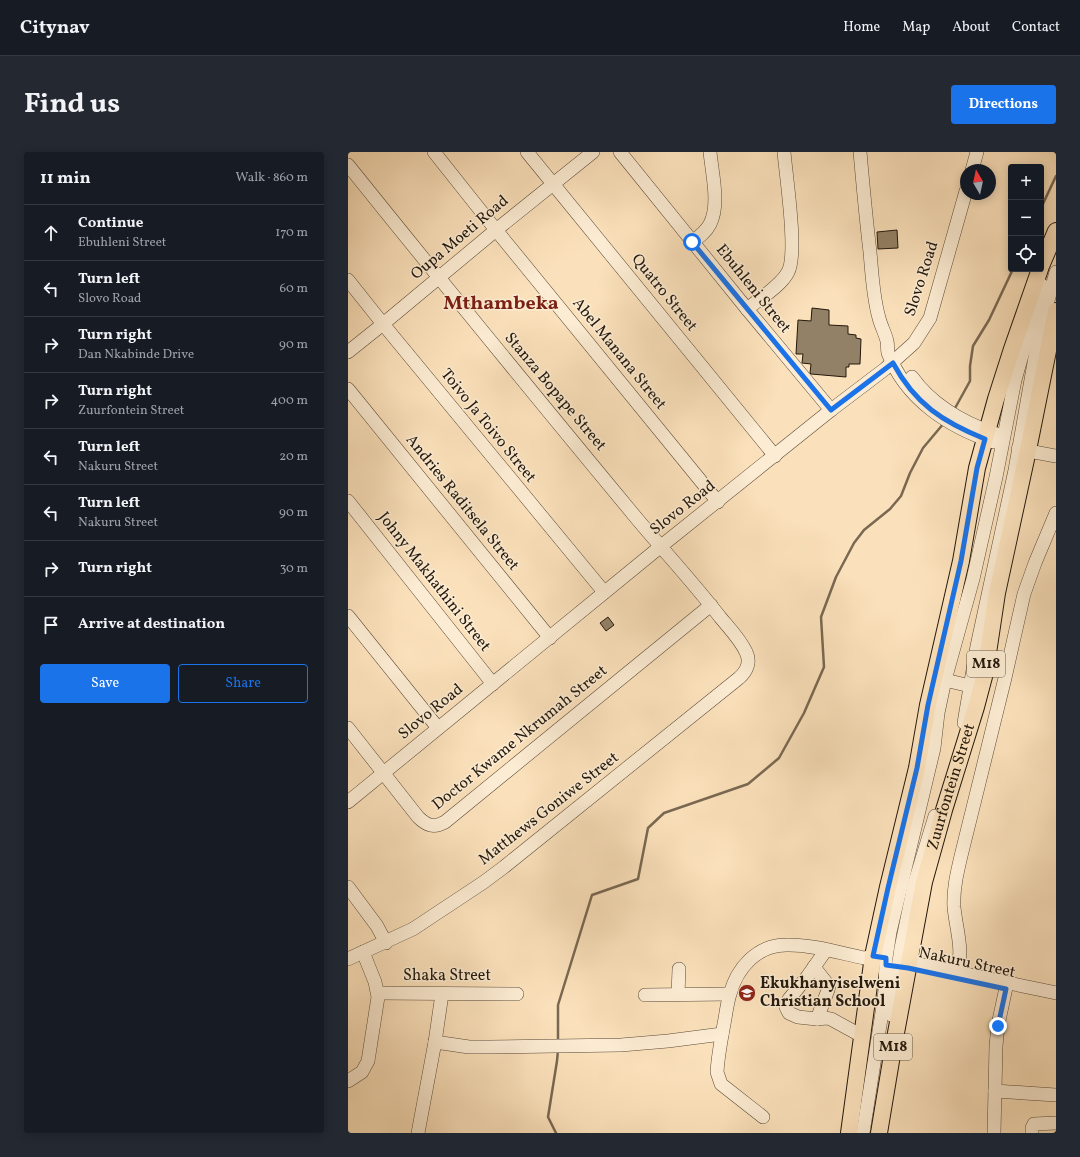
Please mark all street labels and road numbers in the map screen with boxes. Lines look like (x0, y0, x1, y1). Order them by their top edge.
street label: Oupa Moeti Road (406, 191, 514, 285)
street label: Slovo Road (899, 238, 945, 320)
street label: Ebuhleni Street (710, 240, 796, 338)
street label: Quatro Street (626, 249, 702, 337)
street label: Abel Manana Street (567, 293, 671, 415)
street label: Stanza Bopape Street (499, 328, 611, 456)
street label: Toivo Ja Toivo Street (435, 364, 541, 488)
street label: Andries Raditsela Street (400, 430, 524, 576)
street label: Slovo Road (645, 475, 721, 541)
street label: Johny Makhathini Street (372, 508, 496, 657)
road number: M18 (967, 651, 1005, 677)
street label: Doctor Kwame Nkrumah Street (428, 660, 612, 816)
street label: Slovo Road (394, 679, 468, 745)
street label: Zuurfontein Street (922, 721, 981, 853)
street label: Matthews Goniwe Street (474, 747, 624, 871)
street label: Nakuru Street (917, 942, 1018, 984)
street label: Shaka Street (403, 965, 491, 987)
road number: M18 (874, 1034, 912, 1060)

